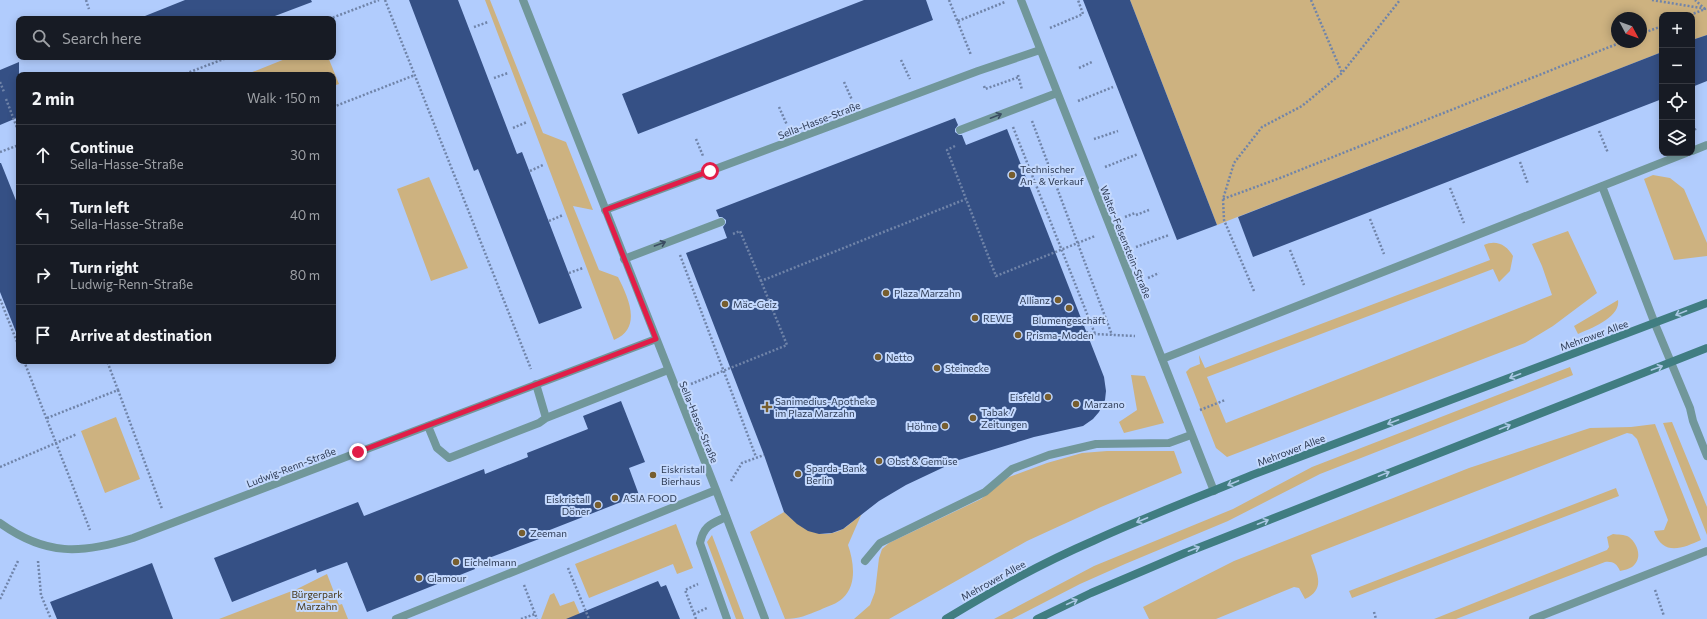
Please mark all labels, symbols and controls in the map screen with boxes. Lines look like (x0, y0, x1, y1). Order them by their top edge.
north arrow (1611, 12, 1647, 48)
map controls (1659, 12, 1695, 156)
button: + (1659, 12, 1695, 48)
search box (16, 16, 336, 60)
icon: search (30, 27, 52, 49)
text: Search here (62, 29, 141, 47)
button: − (1659, 48, 1695, 84)
button: locate (1659, 84, 1695, 120)
text: 2 min (32, 88, 74, 109)
text: Walk · 150 m (247, 90, 320, 106)
street label: Sella-Hasse-Straße (776, 99, 862, 141)
one-way arrow (990, 112, 1002, 120)
button: layers (1659, 120, 1695, 156)
text: Continue (70, 138, 134, 156)
icon: ahead (32, 144, 54, 166)
text: 30 m (290, 147, 320, 163)
text: Sella-Hasse-Straße (70, 156, 184, 172)
route start (701, 162, 719, 180)
place label: Technischer An- & Verkauf (1020, 163, 1084, 187)
marker: Technischer An- & Verkauf (1007, 170, 1017, 180)
street label: Walter-Felsenstein-Straße (1098, 184, 1154, 300)
text: Turn left (70, 198, 129, 216)
icon: left (32, 204, 54, 226)
text: 40 m (290, 207, 320, 223)
text: Sella-Hasse-Straße (70, 216, 184, 232)
one-way arrow (654, 240, 666, 248)
text: Turn right (70, 258, 139, 276)
icon: right (32, 264, 54, 286)
text: 80 m (290, 267, 320, 283)
text: Ludwig-Renn-Straße (70, 276, 193, 292)
place label: Plaza Marzahn (894, 287, 961, 299)
marker: Plaza Marzahn (881, 288, 891, 298)
place label: Allianz (1020, 294, 1050, 306)
marker: Allianz (1053, 295, 1063, 305)
place label: Mäc-Geiz (733, 298, 777, 310)
marker: Mäc-Geiz (720, 299, 730, 309)
marker: Blumengeschäft (1064, 303, 1074, 313)
one-way arrow (1675, 310, 1687, 318)
place label: REWE (983, 312, 1012, 324)
marker: REWE (970, 313, 980, 323)
place label: Blumengeschäft (1032, 314, 1106, 326)
street label: Mehrower Allee (1558, 317, 1630, 353)
icon: arrive (32, 324, 54, 346)
text: Arrive at destination (70, 326, 212, 344)
place label: Prisma-Moden (1026, 329, 1094, 341)
marker: Prisma-Moden (1013, 330, 1023, 340)
place label: Netto (886, 351, 913, 363)
marker: Netto (873, 352, 883, 362)
place label: Steinecke (945, 362, 989, 374)
marker: Steinecke (932, 363, 942, 373)
one-way arrow (1651, 363, 1663, 371)
one-way arrow (1509, 372, 1521, 380)
street label: Sella-Hasse-Straße (677, 379, 721, 465)
place label: Eisfeld (1010, 391, 1040, 403)
marker: Eisfeld (1043, 392, 1053, 402)
place label: Sanimedius-Apotheke im Plaza Marzahn (775, 395, 875, 419)
place label: Marzano (1084, 398, 1125, 410)
marker: Marzano (1071, 399, 1081, 409)
marker: Sanimedius-Apotheke im Plaza Marzahn (762, 402, 772, 412)
place label: Tabak / Zeitungen (981, 406, 1027, 430)
marker: Tabak / Zeitungen (968, 413, 978, 423)
one-way arrow (1387, 418, 1399, 426)
place label: Höhne (907, 420, 937, 432)
marker: Höhne (940, 421, 950, 431)
one-way arrow (1499, 422, 1511, 430)
street label: Mehrower Allee (1255, 432, 1327, 468)
route end (349, 443, 367, 461)
street label: Ludwig-Renn-Straße (245, 444, 337, 490)
place label: Obst & Gemüse (887, 455, 958, 467)
marker: Obst & Gemüse (874, 456, 884, 466)
place label: Sparda-Bank Berlin (806, 462, 865, 486)
place label: Eiskristall Bierhaus (661, 463, 705, 487)
marker: Sparda-Bank Berlin (793, 469, 803, 479)
marker: Eiskristall Bierhaus (648, 470, 658, 480)
one-way arrow (1378, 470, 1390, 478)
one-way arrow (1228, 480, 1240, 487)
place label: ASIA FOOD (623, 492, 677, 504)
place label: Eiskristall Döner (546, 493, 590, 517)
marker: ASIA FOOD (610, 493, 620, 503)
marker: Eiskristall Döner (593, 500, 603, 510)
one-way arrow (1136, 517, 1148, 524)
one-way arrow (1257, 517, 1269, 525)
place label: Zeeman (530, 527, 567, 539)
marker: Zeeman (517, 528, 527, 538)
one-way arrow (1187, 545, 1199, 553)
place label: Eichelmann (464, 556, 516, 568)
marker: Eichelmann (451, 557, 461, 567)
street label: Mehrower Allee (959, 557, 1027, 603)
place label: Glamour (427, 572, 466, 584)
marker: Glamour (414, 573, 424, 583)
park label: Bürgerpark Marzahn (291, 588, 343, 612)
one-way arrow (1065, 598, 1077, 605)

